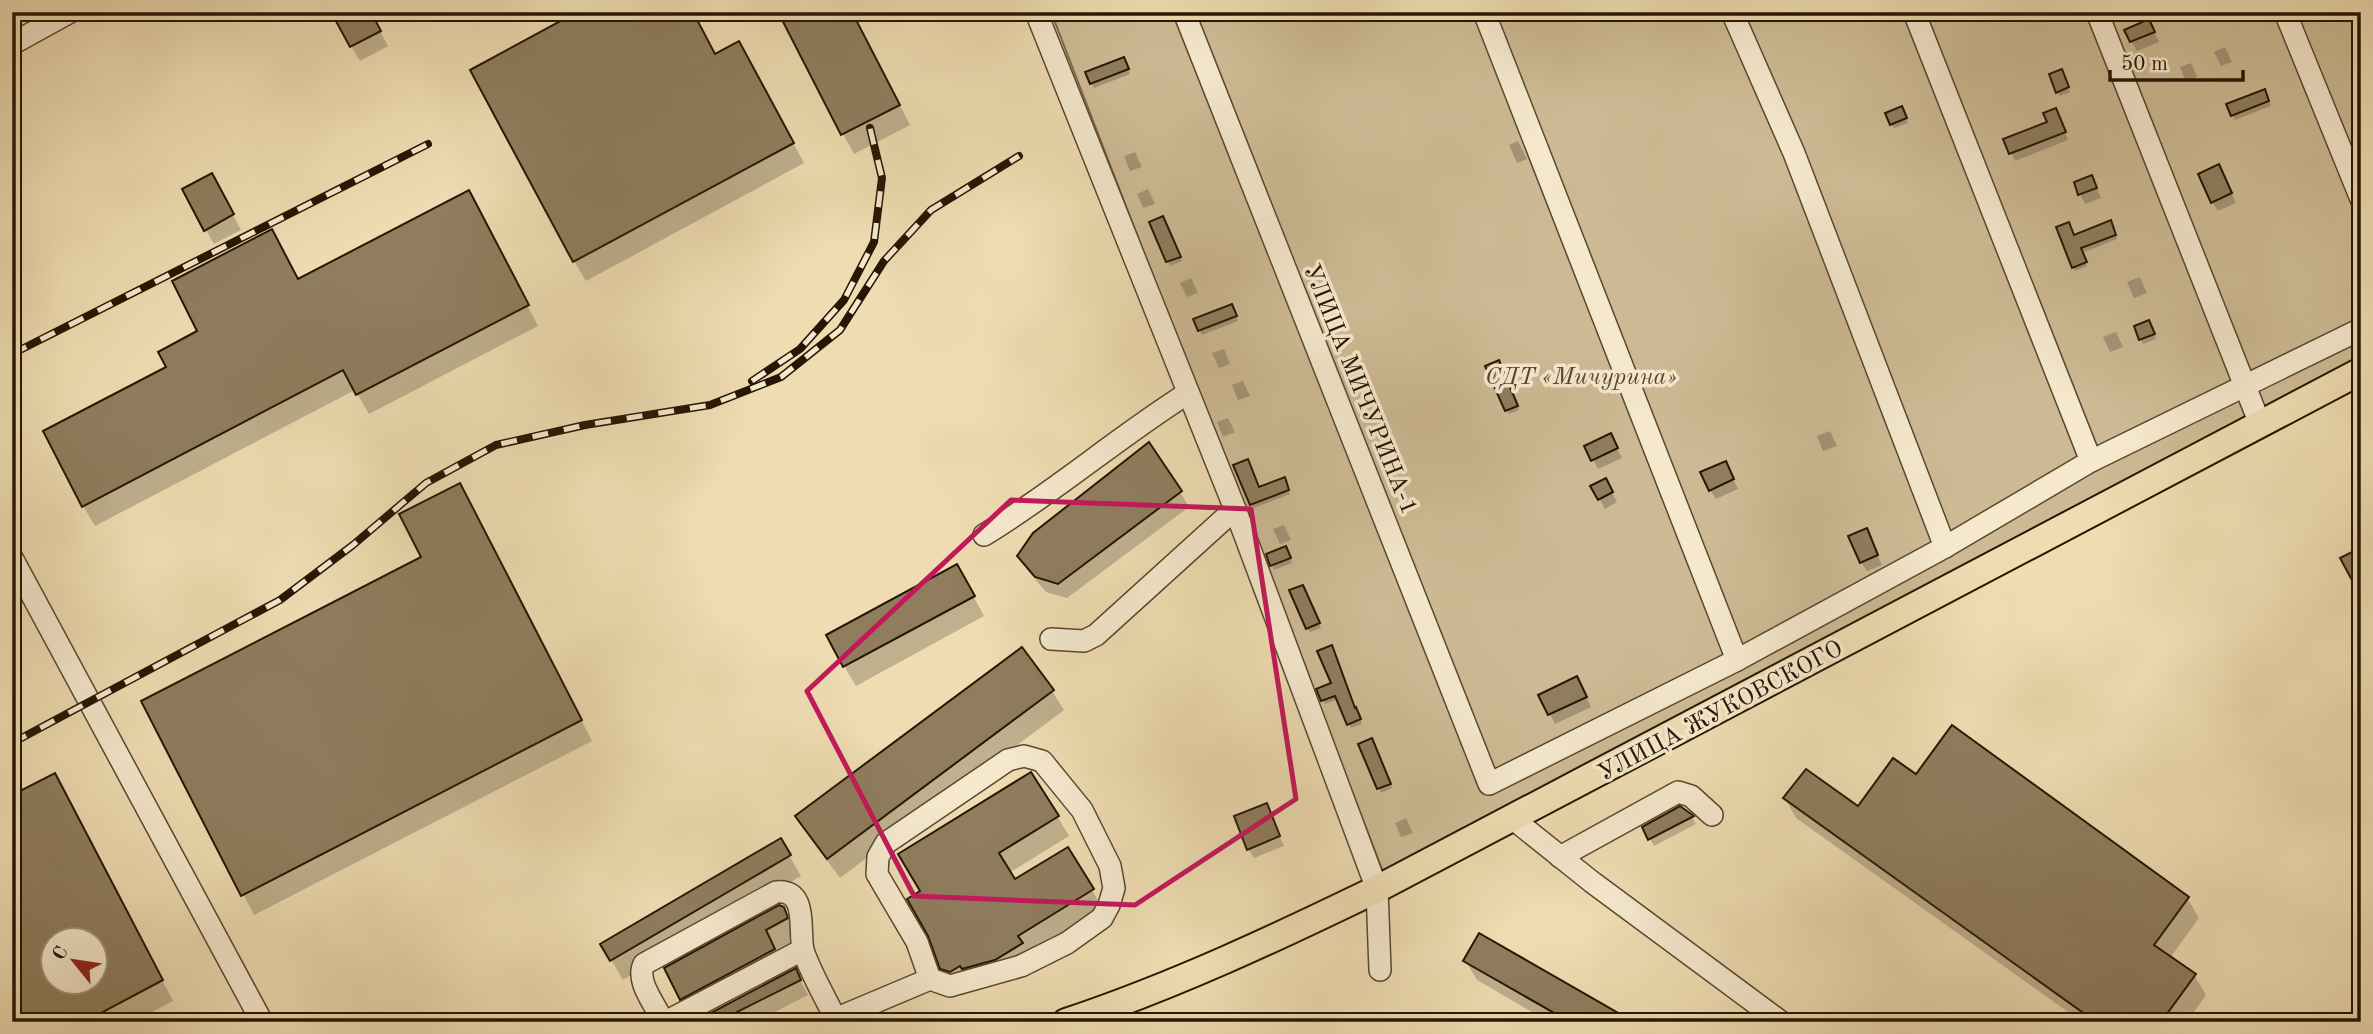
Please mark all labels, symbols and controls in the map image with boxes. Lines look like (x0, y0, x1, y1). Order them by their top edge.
scale bar (2110, 38, 2244, 82)
text: 50 m (2121, 54, 2168, 75)
street label: УЛИЦА МИЧУРИНА-1 (1298, 261, 1420, 518)
park label: СДТ «Мичурина» (1485, 366, 1677, 390)
street label: УЛИЦА ЖУКОВСКОГО (1595, 637, 1847, 787)
north arrow (38, 926, 108, 996)
text: С (50, 944, 73, 964)

